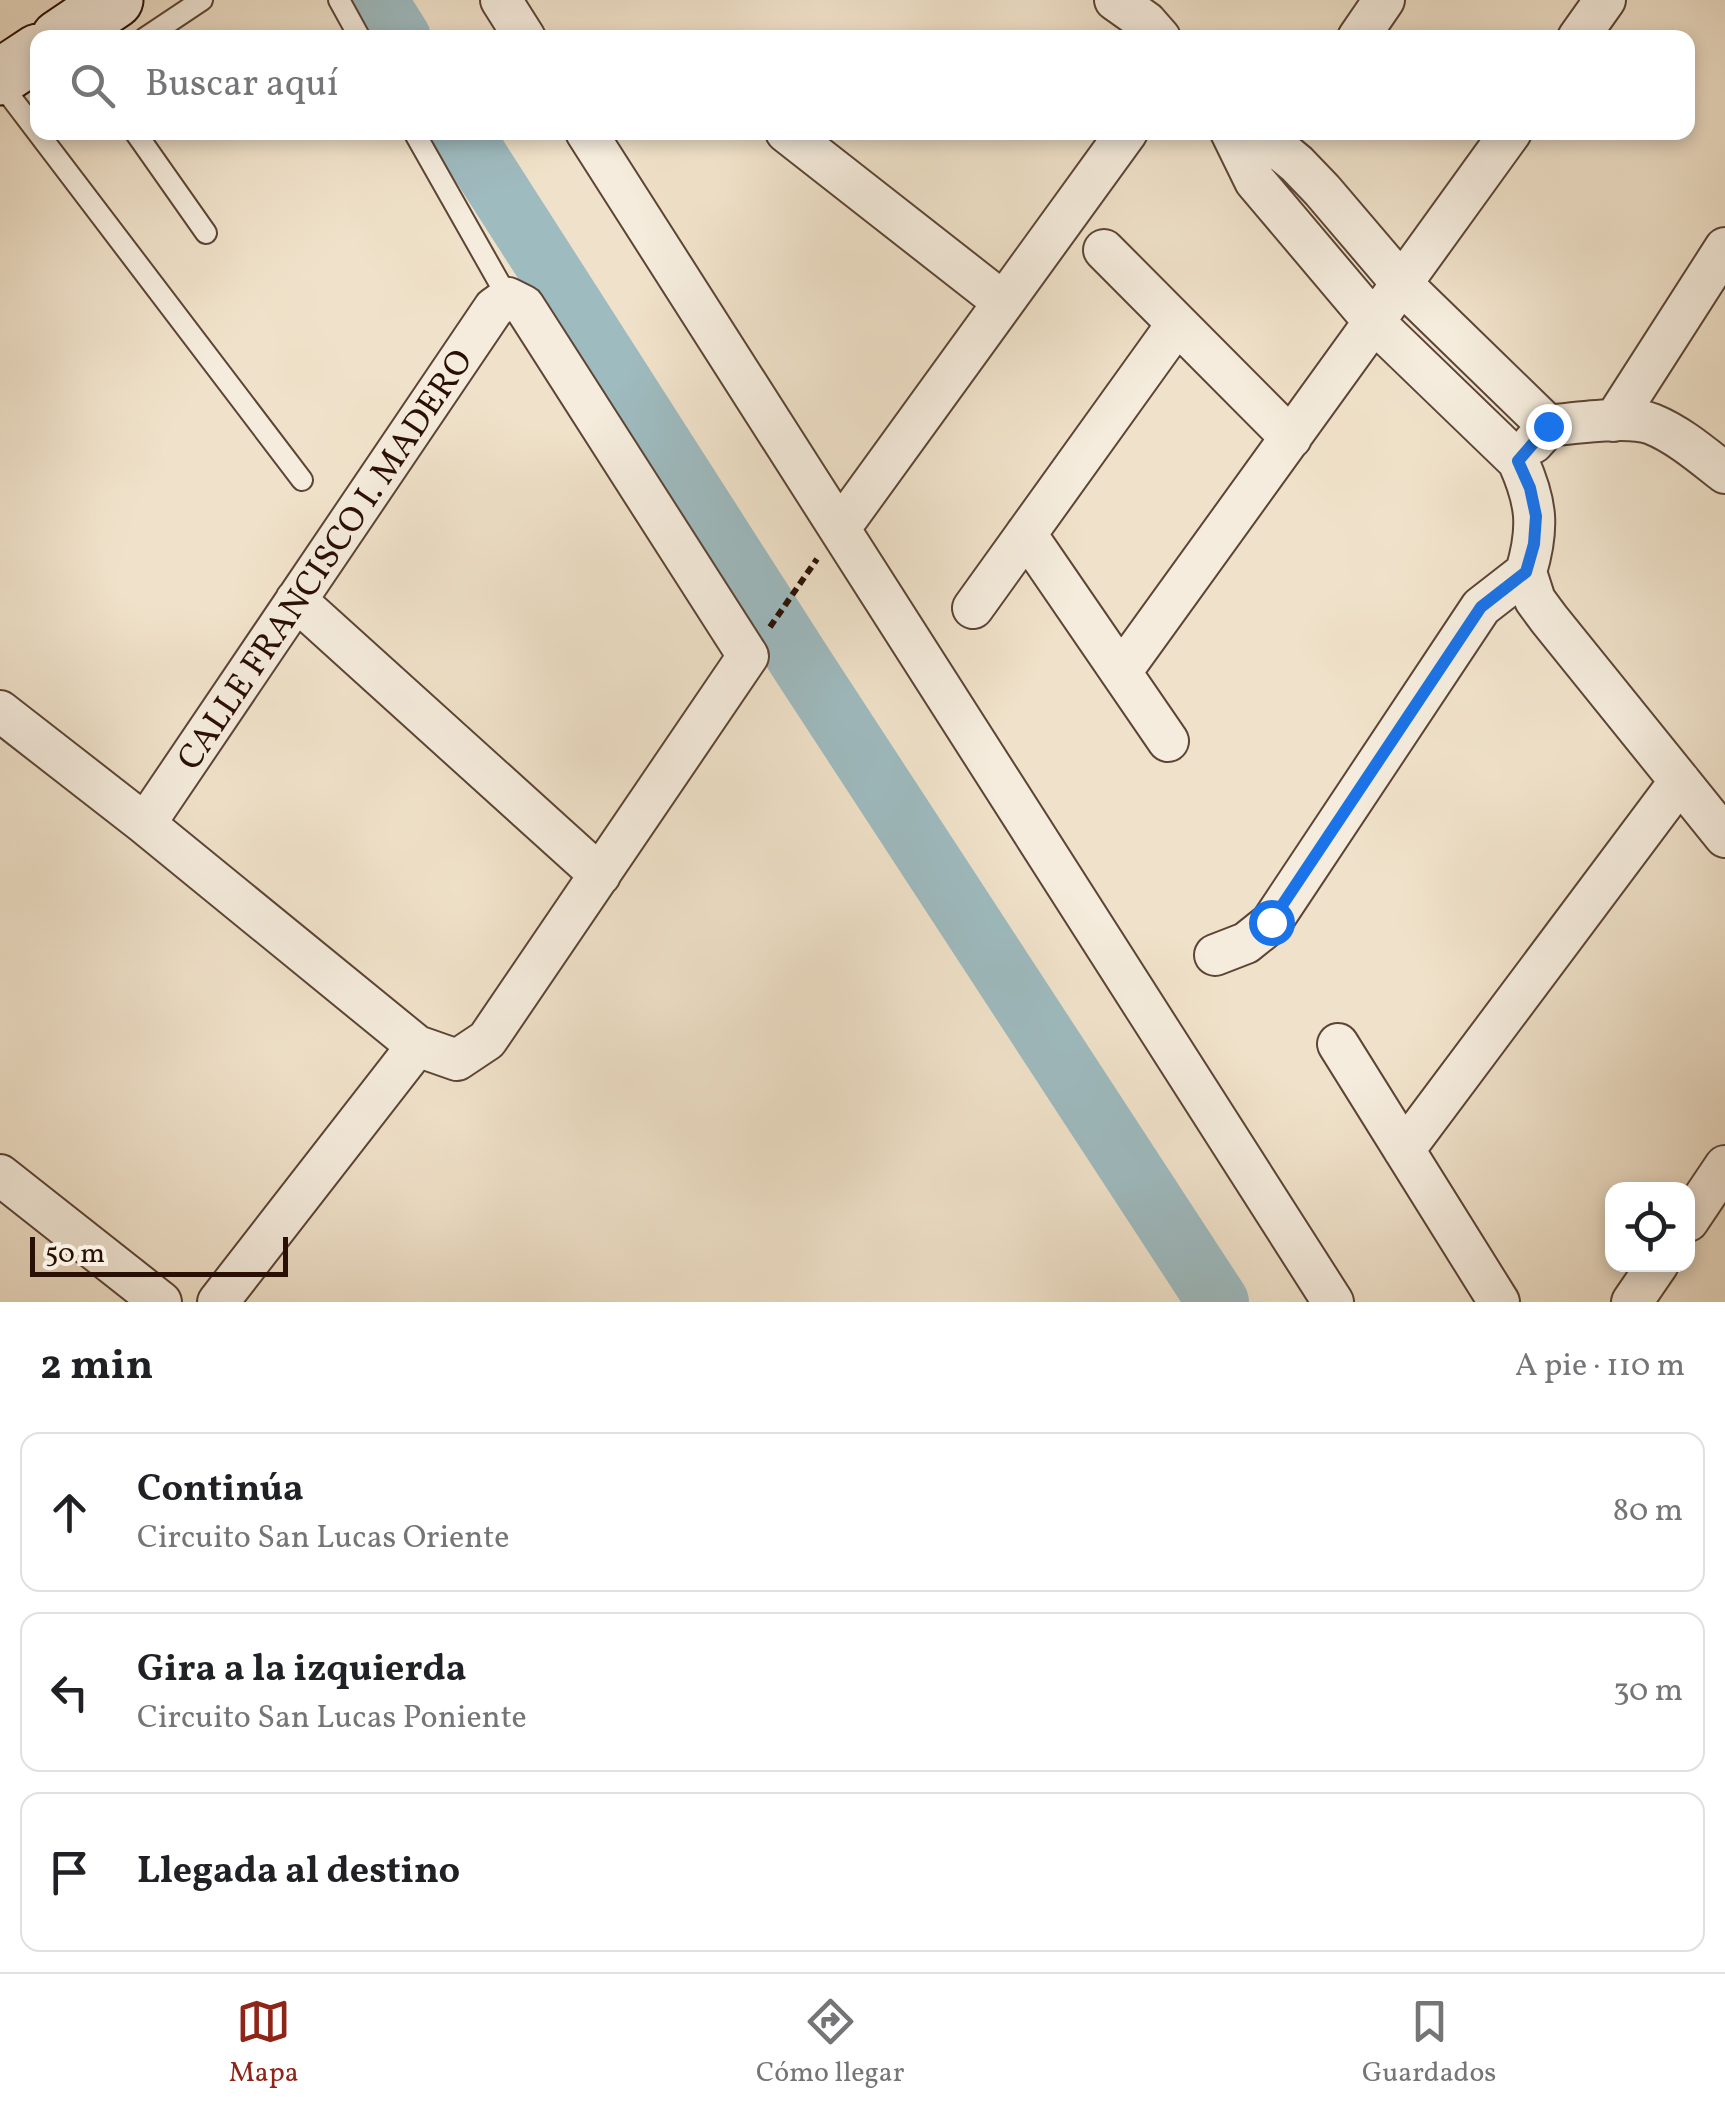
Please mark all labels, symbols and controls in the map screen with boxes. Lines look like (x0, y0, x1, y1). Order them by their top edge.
search box (30, 30, 1695, 140)
icon: search (65, 58, 120, 113)
text: Buscar aquí (145, 59, 338, 112)
street label: CALLE FRANCISCO I. MADERO (167, 341, 486, 781)
route end (1526, 404, 1572, 450)
route start (1249, 900, 1295, 946)
map controls (1605, 1182, 1695, 1272)
button: locate (1605, 1182, 1695, 1272)
scale bar (30, 1232, 288, 1276)
text: 50 m (45, 1235, 105, 1274)
text: 2 min (40, 1338, 153, 1397)
text: A pie · 110 m (1515, 1345, 1685, 1389)
text: Continúa (137, 1464, 304, 1517)
icon: ahead (42, 1485, 97, 1540)
text: 80 m (1613, 1490, 1683, 1534)
text: Circuito San Lucas Oriente (137, 1517, 509, 1561)
text: Gira a la izquierda (137, 1644, 466, 1697)
icon: left (42, 1665, 97, 1720)
text: 30 m (1613, 1670, 1683, 1714)
text: Circuito San Lucas Poniente (137, 1697, 527, 1741)
icon: arrive (42, 1845, 97, 1900)
text: Llegada al destino (137, 1846, 460, 1899)
tab: Mapa (229, 1994, 299, 2093)
tab: Cómo llegar (756, 1994, 905, 2093)
tab: Guardados (1362, 1994, 1496, 2093)

